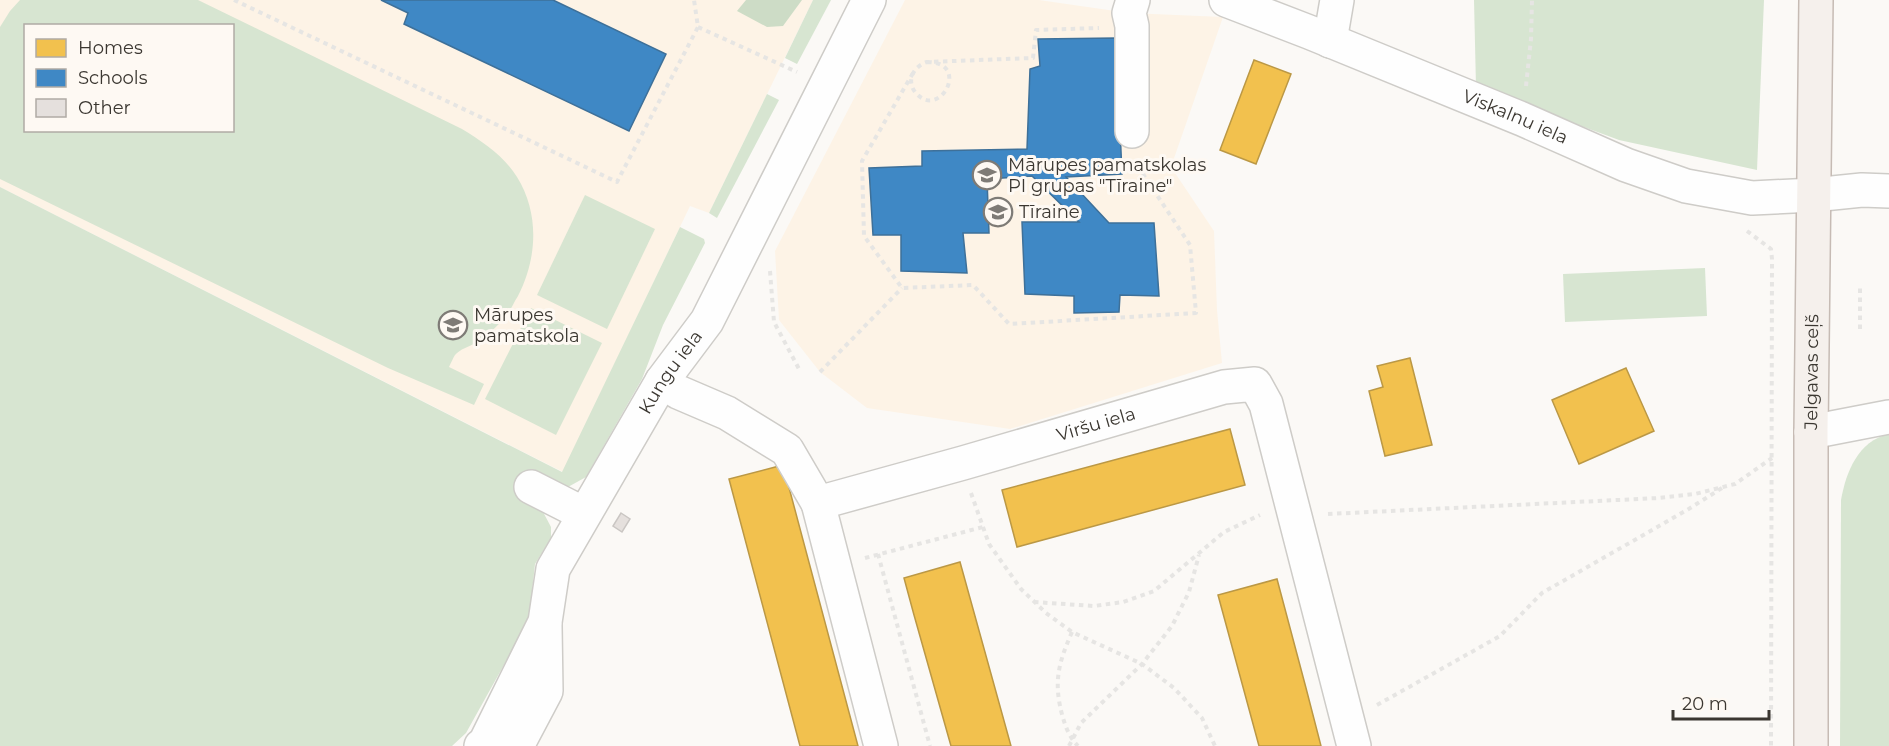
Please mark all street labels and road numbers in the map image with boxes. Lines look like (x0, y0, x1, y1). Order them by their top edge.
street label: Viskalnu iela (1459, 85, 1571, 149)
street label: Jelgavas ceļš (1800, 314, 1824, 431)
street label: Kungu iela (634, 326, 707, 418)
street label: Viršu iela (1054, 402, 1138, 446)

